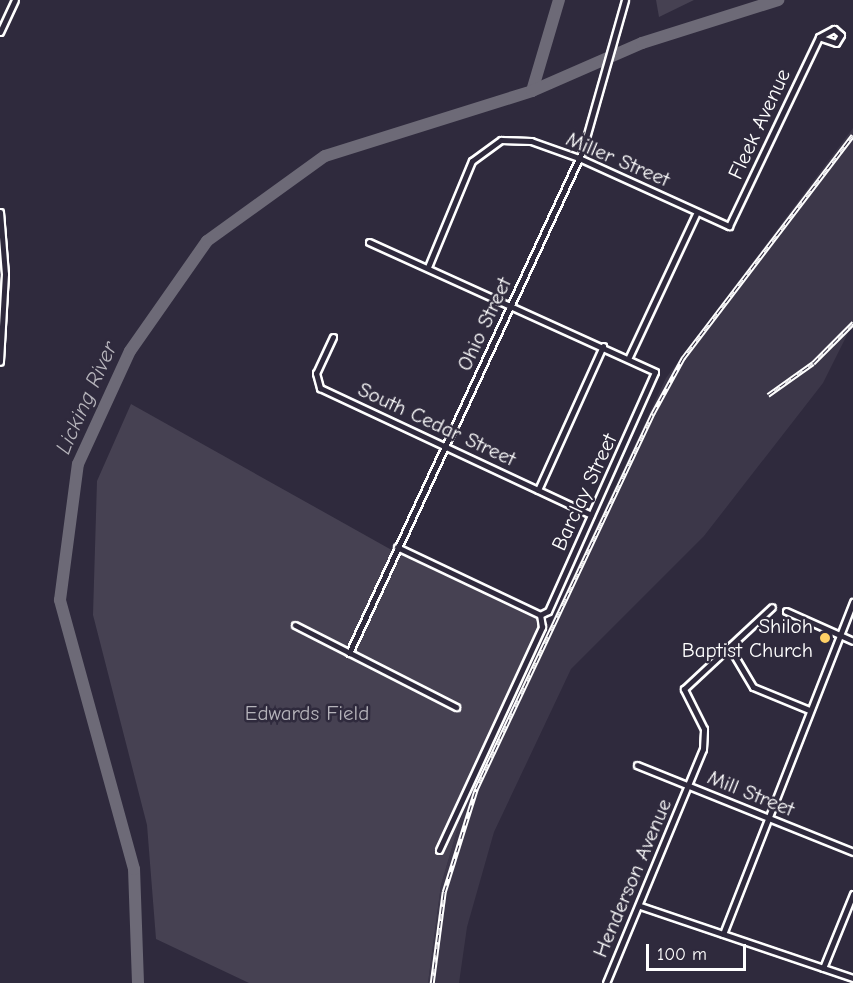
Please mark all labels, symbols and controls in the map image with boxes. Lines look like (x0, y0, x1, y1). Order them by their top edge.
street label: Fleek Avenue (722, 65, 796, 183)
street label: Miller Street (562, 126, 674, 192)
street label: Ohio Street (451, 273, 517, 375)
water label: Licking River (50, 338, 124, 458)
street label: South Cedar Street (354, 376, 520, 472)
street label: Barclay Street (546, 430, 622, 554)
place label: Shiloh Baptist Church (682, 613, 813, 663)
marker: Shiloh Baptist Church (818, 631, 832, 645)
park label: Edwards Field (245, 700, 369, 726)
street label: Mill Street (704, 764, 798, 822)
street label: Henderson Avenue (587, 795, 677, 961)
scale bar (649, 932, 750, 970)
text: 100 m (657, 944, 707, 965)

